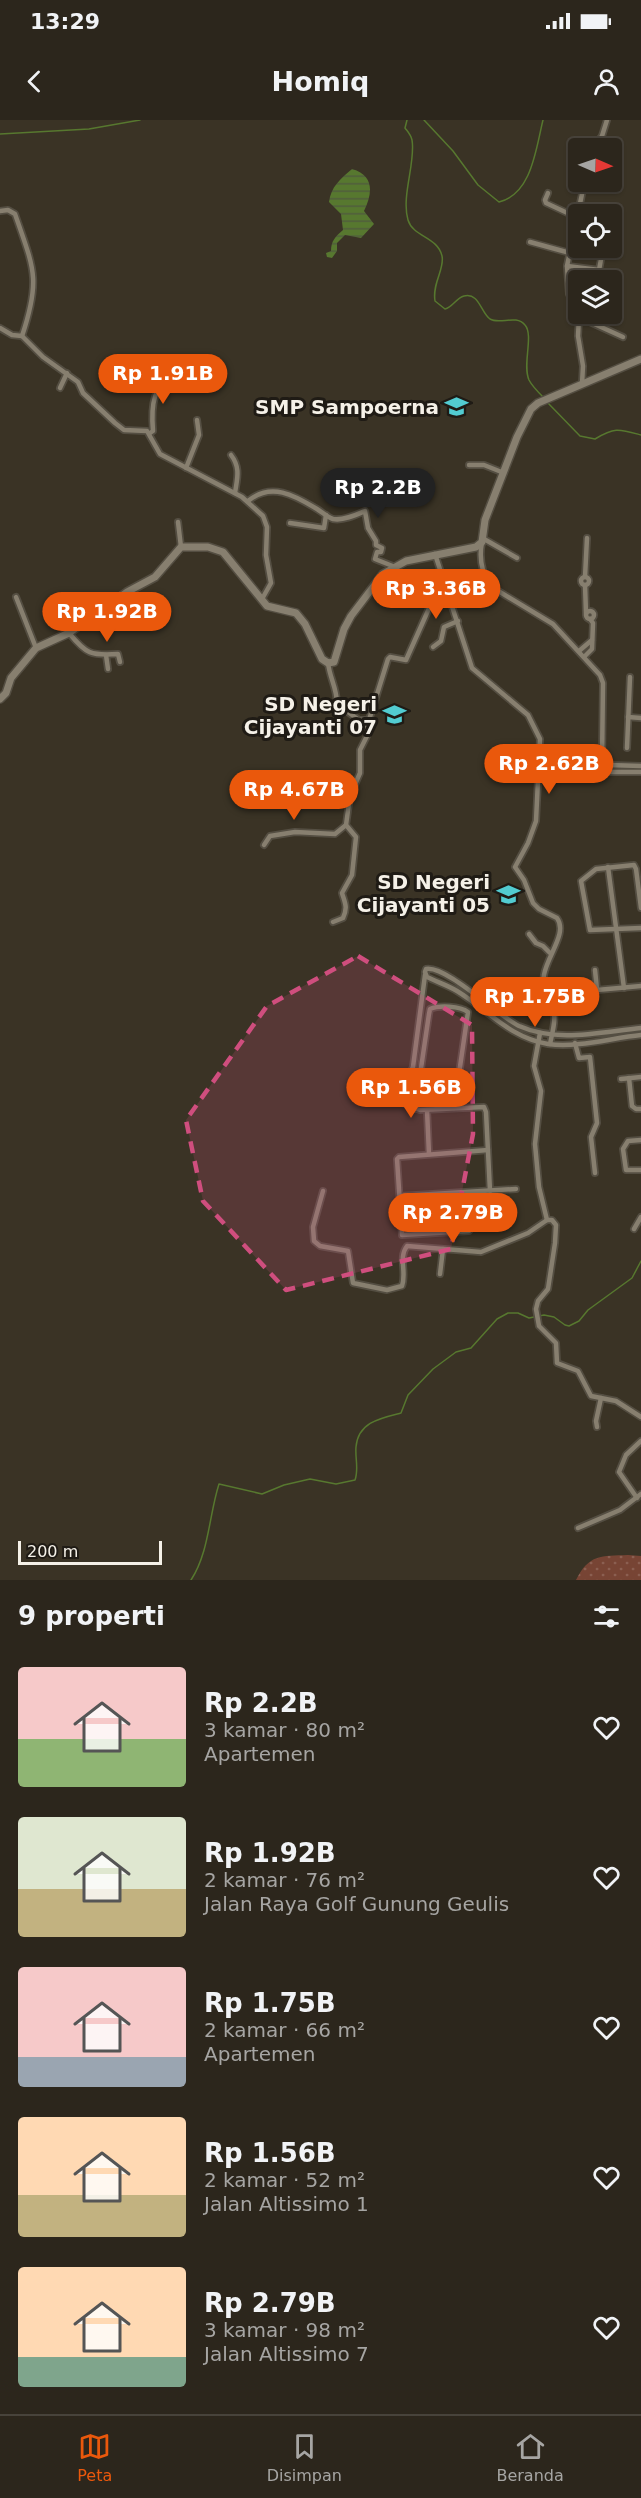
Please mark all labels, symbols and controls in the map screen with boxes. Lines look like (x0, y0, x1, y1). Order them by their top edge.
text: 13:29 (30, 9, 100, 34)
icon: back (18, 65, 51, 98)
icon: person (590, 65, 623, 98)
text: Homiq (272, 66, 369, 97)
north arrow (568, 138, 622, 192)
map controls (568, 138, 622, 324)
button: locate (568, 204, 622, 258)
button: layers (568, 270, 622, 324)
pin: Rp 1.91B (101, 354, 225, 405)
text: Rp 1.91B (112, 361, 214, 385)
school or university icon: SMP Sampoerna (444, 394, 470, 420)
place label: SMP Sampoerna (255, 395, 439, 419)
pin: Rp 2.2B (323, 468, 433, 519)
text: Rp 2.2B (334, 475, 422, 499)
pin: Rp 3.36B (374, 569, 498, 620)
text: Rp 3.36B (385, 576, 487, 600)
pin: Rp 1.92B (45, 592, 169, 643)
text: Rp 1.92B (56, 599, 158, 623)
place label: SD Negeri Cijayanti 07 (244, 692, 377, 739)
school or university icon: SD Negeri Cijayanti 07 (382, 702, 408, 728)
pin: Rp 2.62B (487, 744, 611, 795)
text: Rp 2.62B (498, 751, 600, 775)
pin: Rp 4.67B (232, 770, 356, 821)
text: Rp 4.67B (243, 777, 345, 801)
place label: SD Negeri Cijayanti 05 (357, 870, 490, 917)
school or university icon: SD Negeri Cijayanti 05 (495, 881, 521, 907)
pin: Rp 1.75B (473, 977, 597, 1028)
text: Rp 1.75B (484, 984, 586, 1008)
pin: Rp 1.56B (349, 1068, 473, 1119)
text: Rp 1.56B (360, 1075, 462, 1099)
pin: Rp 2.79B (391, 1193, 515, 1244)
text: Rp 2.79B (402, 1200, 504, 1224)
scale bar (18, 1538, 162, 1566)
text: 200 m (27, 1542, 78, 1561)
icon: filters (590, 1600, 623, 1633)
text: 9 properti (18, 1601, 165, 1631)
text: Rp 2.2B (204, 1688, 318, 1718)
icon: home (66, 1691, 138, 1763)
icon: heart (590, 1711, 623, 1744)
text: 3 kamar · 80 m² (204, 1718, 365, 1742)
text: Apartemen (204, 1742, 315, 1766)
text: Rp 1.92B (204, 1838, 336, 1868)
icon: home (66, 1841, 138, 1913)
icon: heart (590, 1861, 623, 1894)
text: 2 kamar · 76 m² (204, 1868, 365, 1892)
text: Jalan Raya Golf Gunung Geulis (204, 1892, 509, 1916)
text: Rp 1.75B (204, 1988, 336, 2018)
icon: home (66, 1991, 138, 2063)
icon: heart (590, 2011, 623, 2044)
text: 2 kamar · 66 m² (204, 2018, 365, 2042)
text: Apartemen (204, 2042, 315, 2066)
text: Rp 1.56B (204, 2138, 336, 2168)
icon: home (66, 2141, 138, 2213)
icon: heart (590, 2161, 623, 2194)
text: 2 kamar · 52 m² (204, 2168, 365, 2192)
text: Jalan Altissimo 1 (204, 2192, 369, 2216)
text: Rp 2.79B (204, 2288, 336, 2318)
icon: home (66, 2291, 138, 2363)
icon: heart (590, 2311, 623, 2344)
text: 3 kamar · 98 m² (204, 2318, 365, 2342)
text: Jalan Altissimo 7 (204, 2342, 369, 2366)
tab: Peta (77, 2430, 112, 2485)
tab: Disimpan (267, 2430, 342, 2485)
tab: Beranda (496, 2430, 564, 2485)

